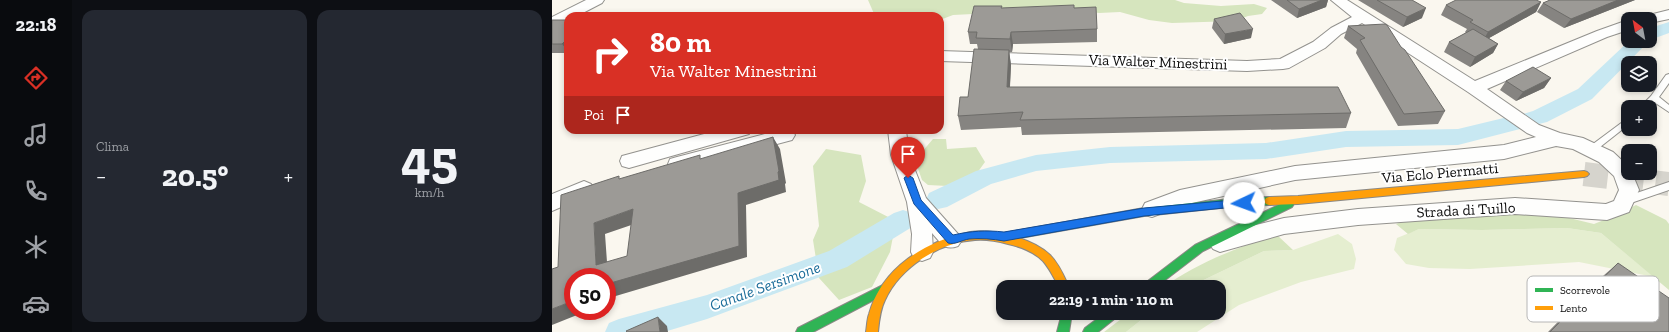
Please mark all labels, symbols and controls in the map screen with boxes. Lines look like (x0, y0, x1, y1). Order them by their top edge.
north arrow (1621, 12, 1657, 48)
map controls (1621, 12, 1657, 180)
text: 22:18 (16, 14, 56, 36)
text: 80 m (650, 26, 711, 59)
icon: right (584, 28, 636, 80)
street label: Via Walter Minestrini (1087, 51, 1228, 73)
button: layers (1621, 56, 1657, 92)
text: Via Walter Minestrini (650, 60, 817, 82)
icon: directions (22, 64, 50, 92)
button: + (1621, 100, 1657, 136)
icon: arrive (612, 104, 634, 126)
text: Poi (584, 106, 604, 124)
icon: music (22, 121, 50, 149)
text: 45 (401, 128, 458, 190)
pin (891, 137, 925, 178)
text: Clima (96, 139, 129, 154)
icon: arrive (897, 143, 919, 165)
button: − (1621, 144, 1657, 180)
text: 20.5° (162, 158, 228, 194)
street label: Via Eclo Piermatti (1380, 159, 1499, 187)
text: − (96, 163, 106, 190)
text: + (284, 163, 293, 190)
icon: phone (22, 177, 50, 205)
position arrow (1223, 182, 1265, 224)
text: km/h (415, 185, 444, 200)
street label: Strada di Tuillo (1416, 198, 1516, 222)
icon: climate (22, 233, 50, 261)
water label: Canale Sersimone (707, 257, 823, 315)
speed limit sign: 50 (564, 268, 616, 320)
legend (1527, 276, 1659, 322)
text: Scorrevole (1560, 284, 1610, 297)
icon: car (22, 290, 50, 318)
text: 22:19 · 1 min · 110 m (1049, 291, 1173, 309)
text: Lento (1560, 302, 1588, 315)

